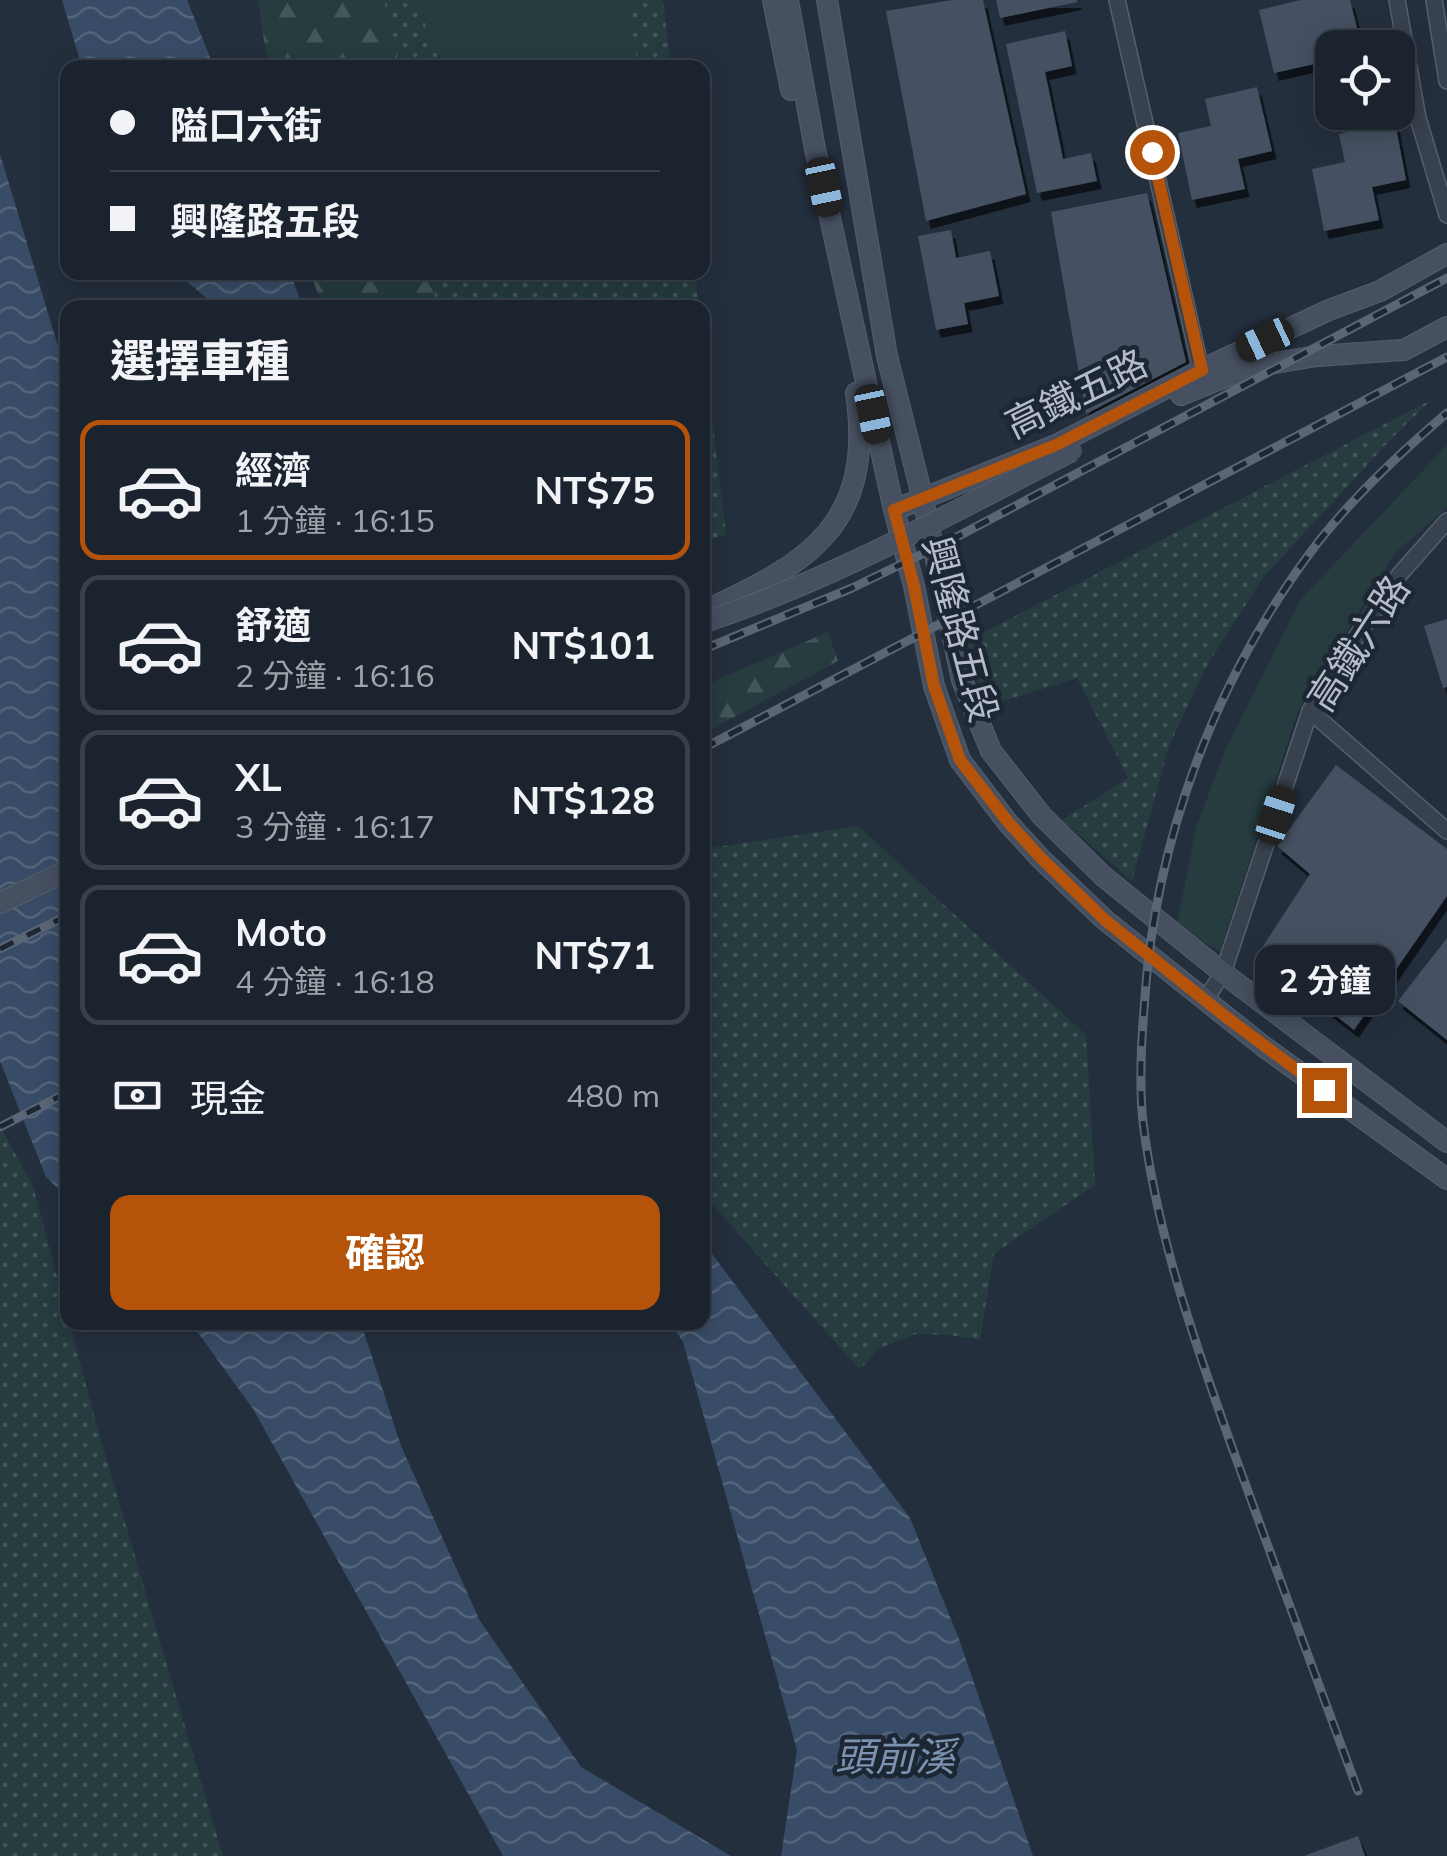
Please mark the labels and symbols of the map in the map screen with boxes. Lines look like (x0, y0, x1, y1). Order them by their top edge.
route start (1130, 130, 1175, 175)
car (803, 155, 845, 219)
car (1231, 314, 1299, 366)
street label: 高鐵五路 (997, 338, 1155, 448)
car (852, 382, 894, 446)
street label: 興隆路五段 (913, 531, 1009, 727)
street label: 高鐵六路 (1296, 566, 1420, 720)
car (1252, 782, 1300, 848)
callout: 2 分鐘 (1254, 945, 1394, 1015)
route end (1302, 1068, 1347, 1113)
water label: 頭前溪 (835, 1731, 960, 1781)

